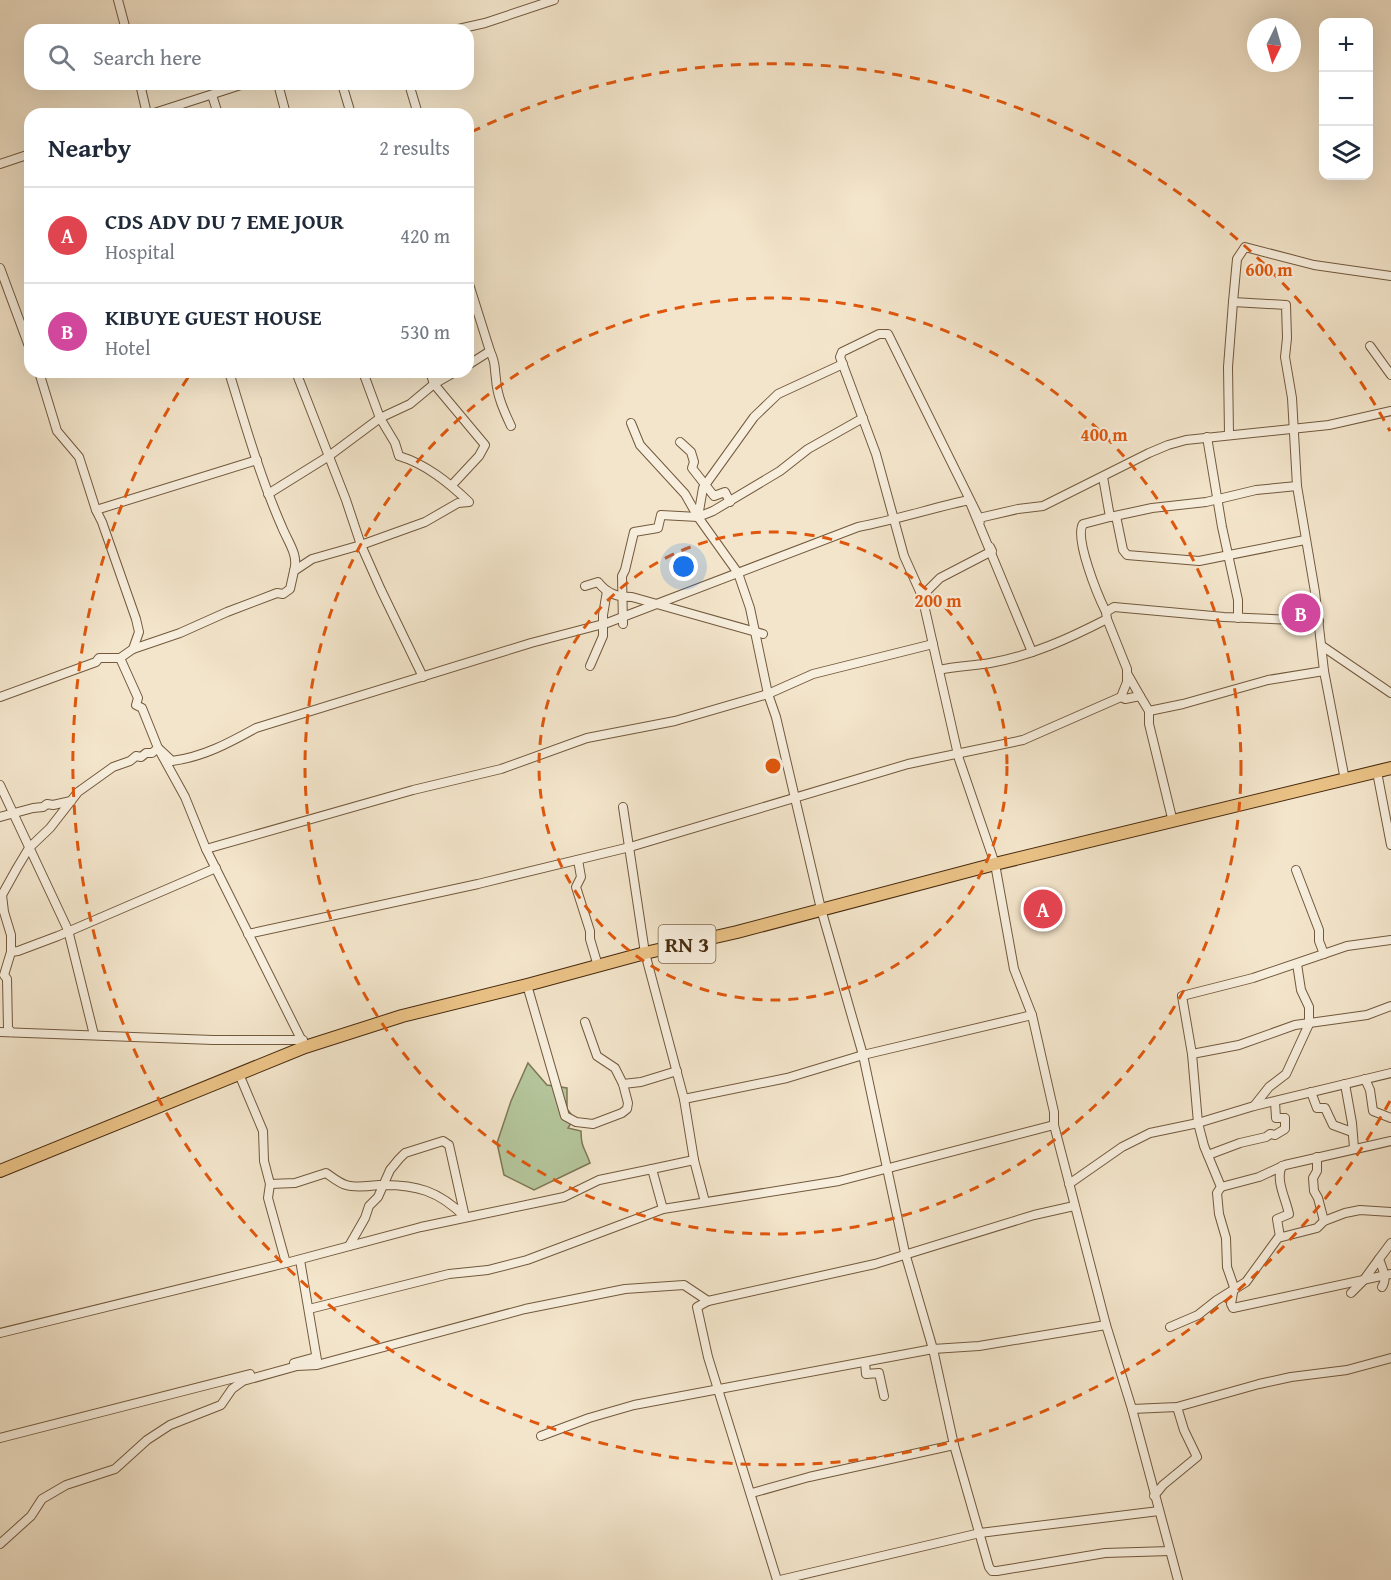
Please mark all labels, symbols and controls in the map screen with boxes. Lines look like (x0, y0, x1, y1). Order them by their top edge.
north arrow (1247, 18, 1301, 72)
map controls (1319, 18, 1373, 180)
button: + (1319, 18, 1373, 72)
search box (24, 24, 474, 90)
icon: search (45, 41, 78, 74)
text: Search here (93, 41, 202, 73)
button: − (1319, 72, 1373, 126)
button: layers (1319, 126, 1373, 180)
text: Nearby (48, 128, 131, 167)
text: 2 results (379, 133, 450, 162)
text: CDS ADV DU 7 EME JOUR (105, 205, 344, 237)
text: A (61, 221, 74, 250)
text: 420 m (400, 221, 450, 250)
text: Hospital (105, 237, 175, 266)
text: 600 m (1245, 256, 1293, 283)
text: KIBUYE GUEST HOUSE (105, 301, 322, 333)
text: B (61, 317, 74, 346)
text: 530 m (400, 317, 450, 346)
text: Hotel (105, 333, 151, 362)
text: 400 m (1080, 421, 1128, 448)
your location (669, 552, 698, 581)
text: 200 m (914, 587, 962, 614)
pin: B (1282, 590, 1320, 636)
centre of rings (763, 756, 783, 776)
pin: A (1024, 886, 1062, 932)
road number: RN 3 (658, 925, 716, 963)

